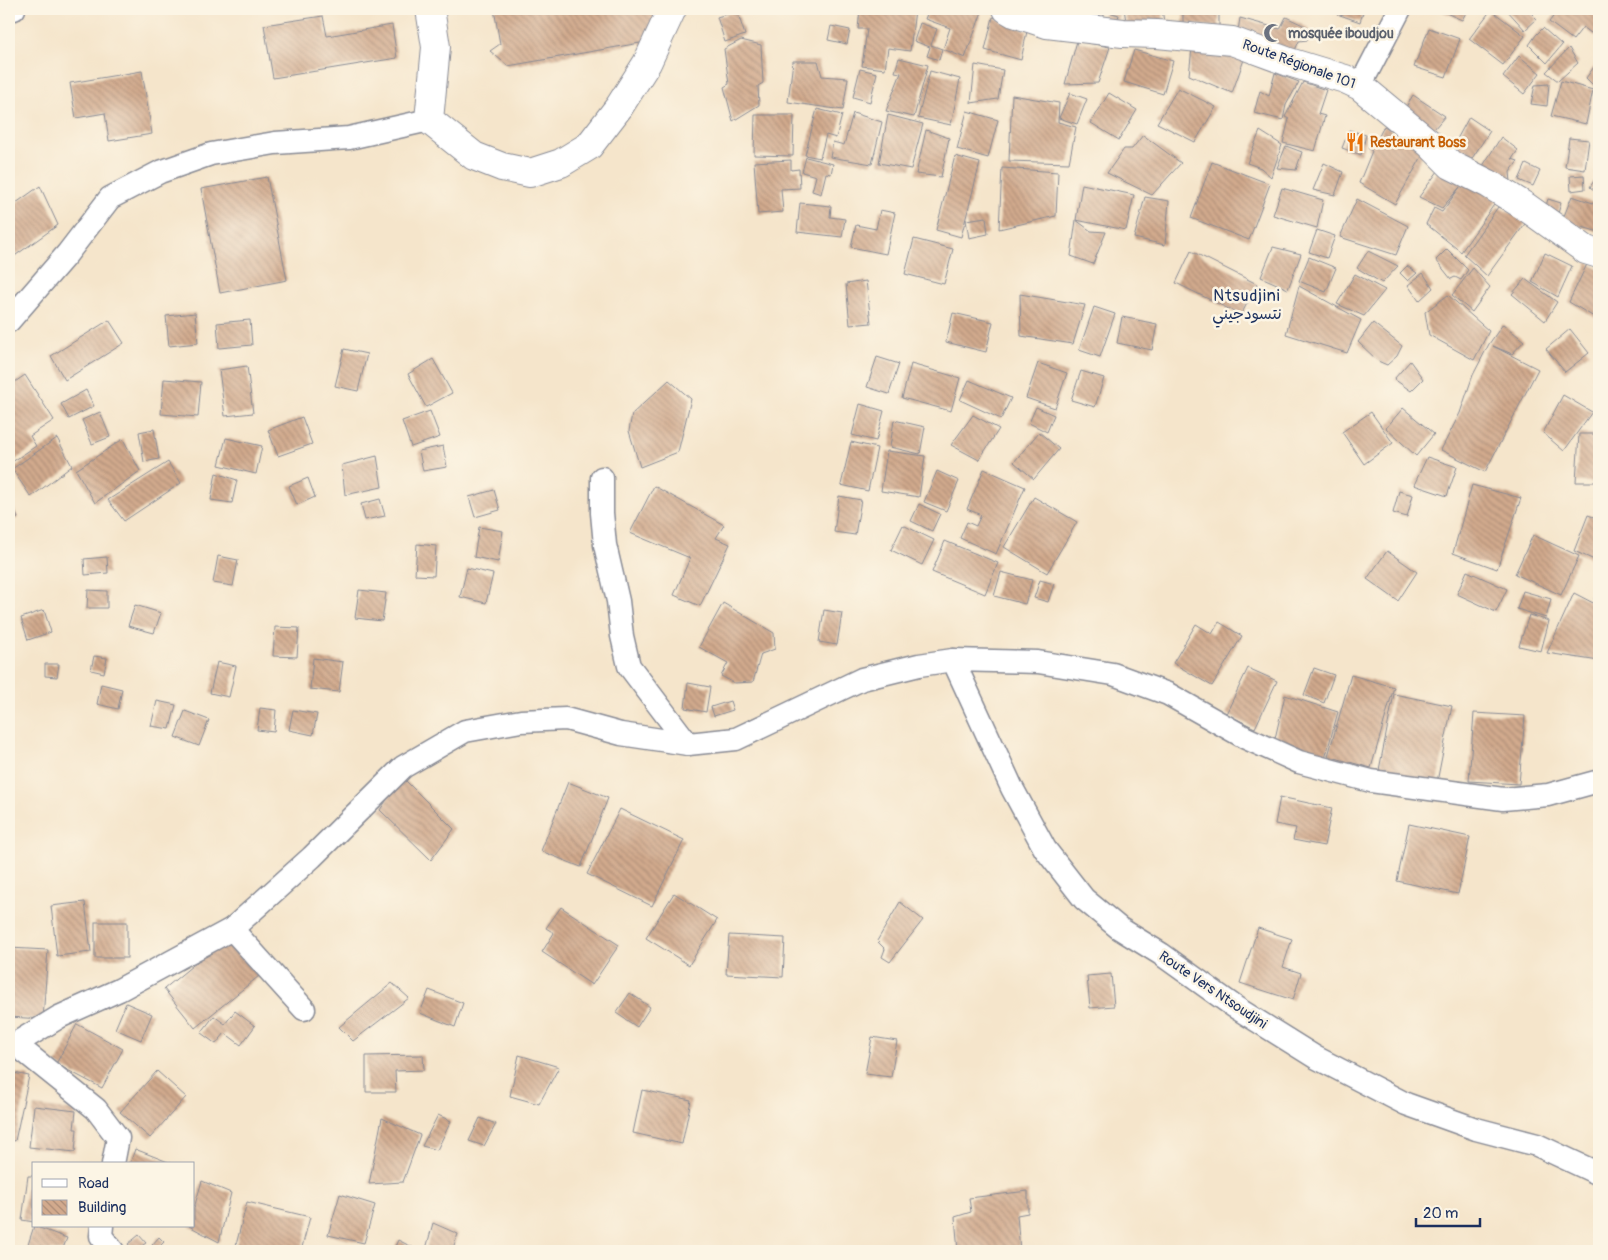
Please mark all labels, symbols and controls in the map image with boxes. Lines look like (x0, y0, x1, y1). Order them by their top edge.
mosque icon: mosquée iboudjou (1262, 22, 1284, 44)
place label: mosquée iboudjou (1288, 25, 1394, 42)
street label: Route Régionale 101 (1240, 36, 1358, 92)
restaurant icon: Restaurant Boss (1344, 131, 1366, 153)
place label: Restaurant Boss (1370, 134, 1466, 151)
district label: Ntsudjini نتسودجيني (1212, 286, 1282, 328)
street label: Route Vers Ntsoudjini (1156, 948, 1271, 1033)
legend (32, 1162, 195, 1228)
text: Road (78, 1174, 109, 1193)
scale bar (1416, 1195, 1479, 1227)
text: Building (78, 1198, 126, 1217)
text: 20 m (1423, 1204, 1458, 1223)

